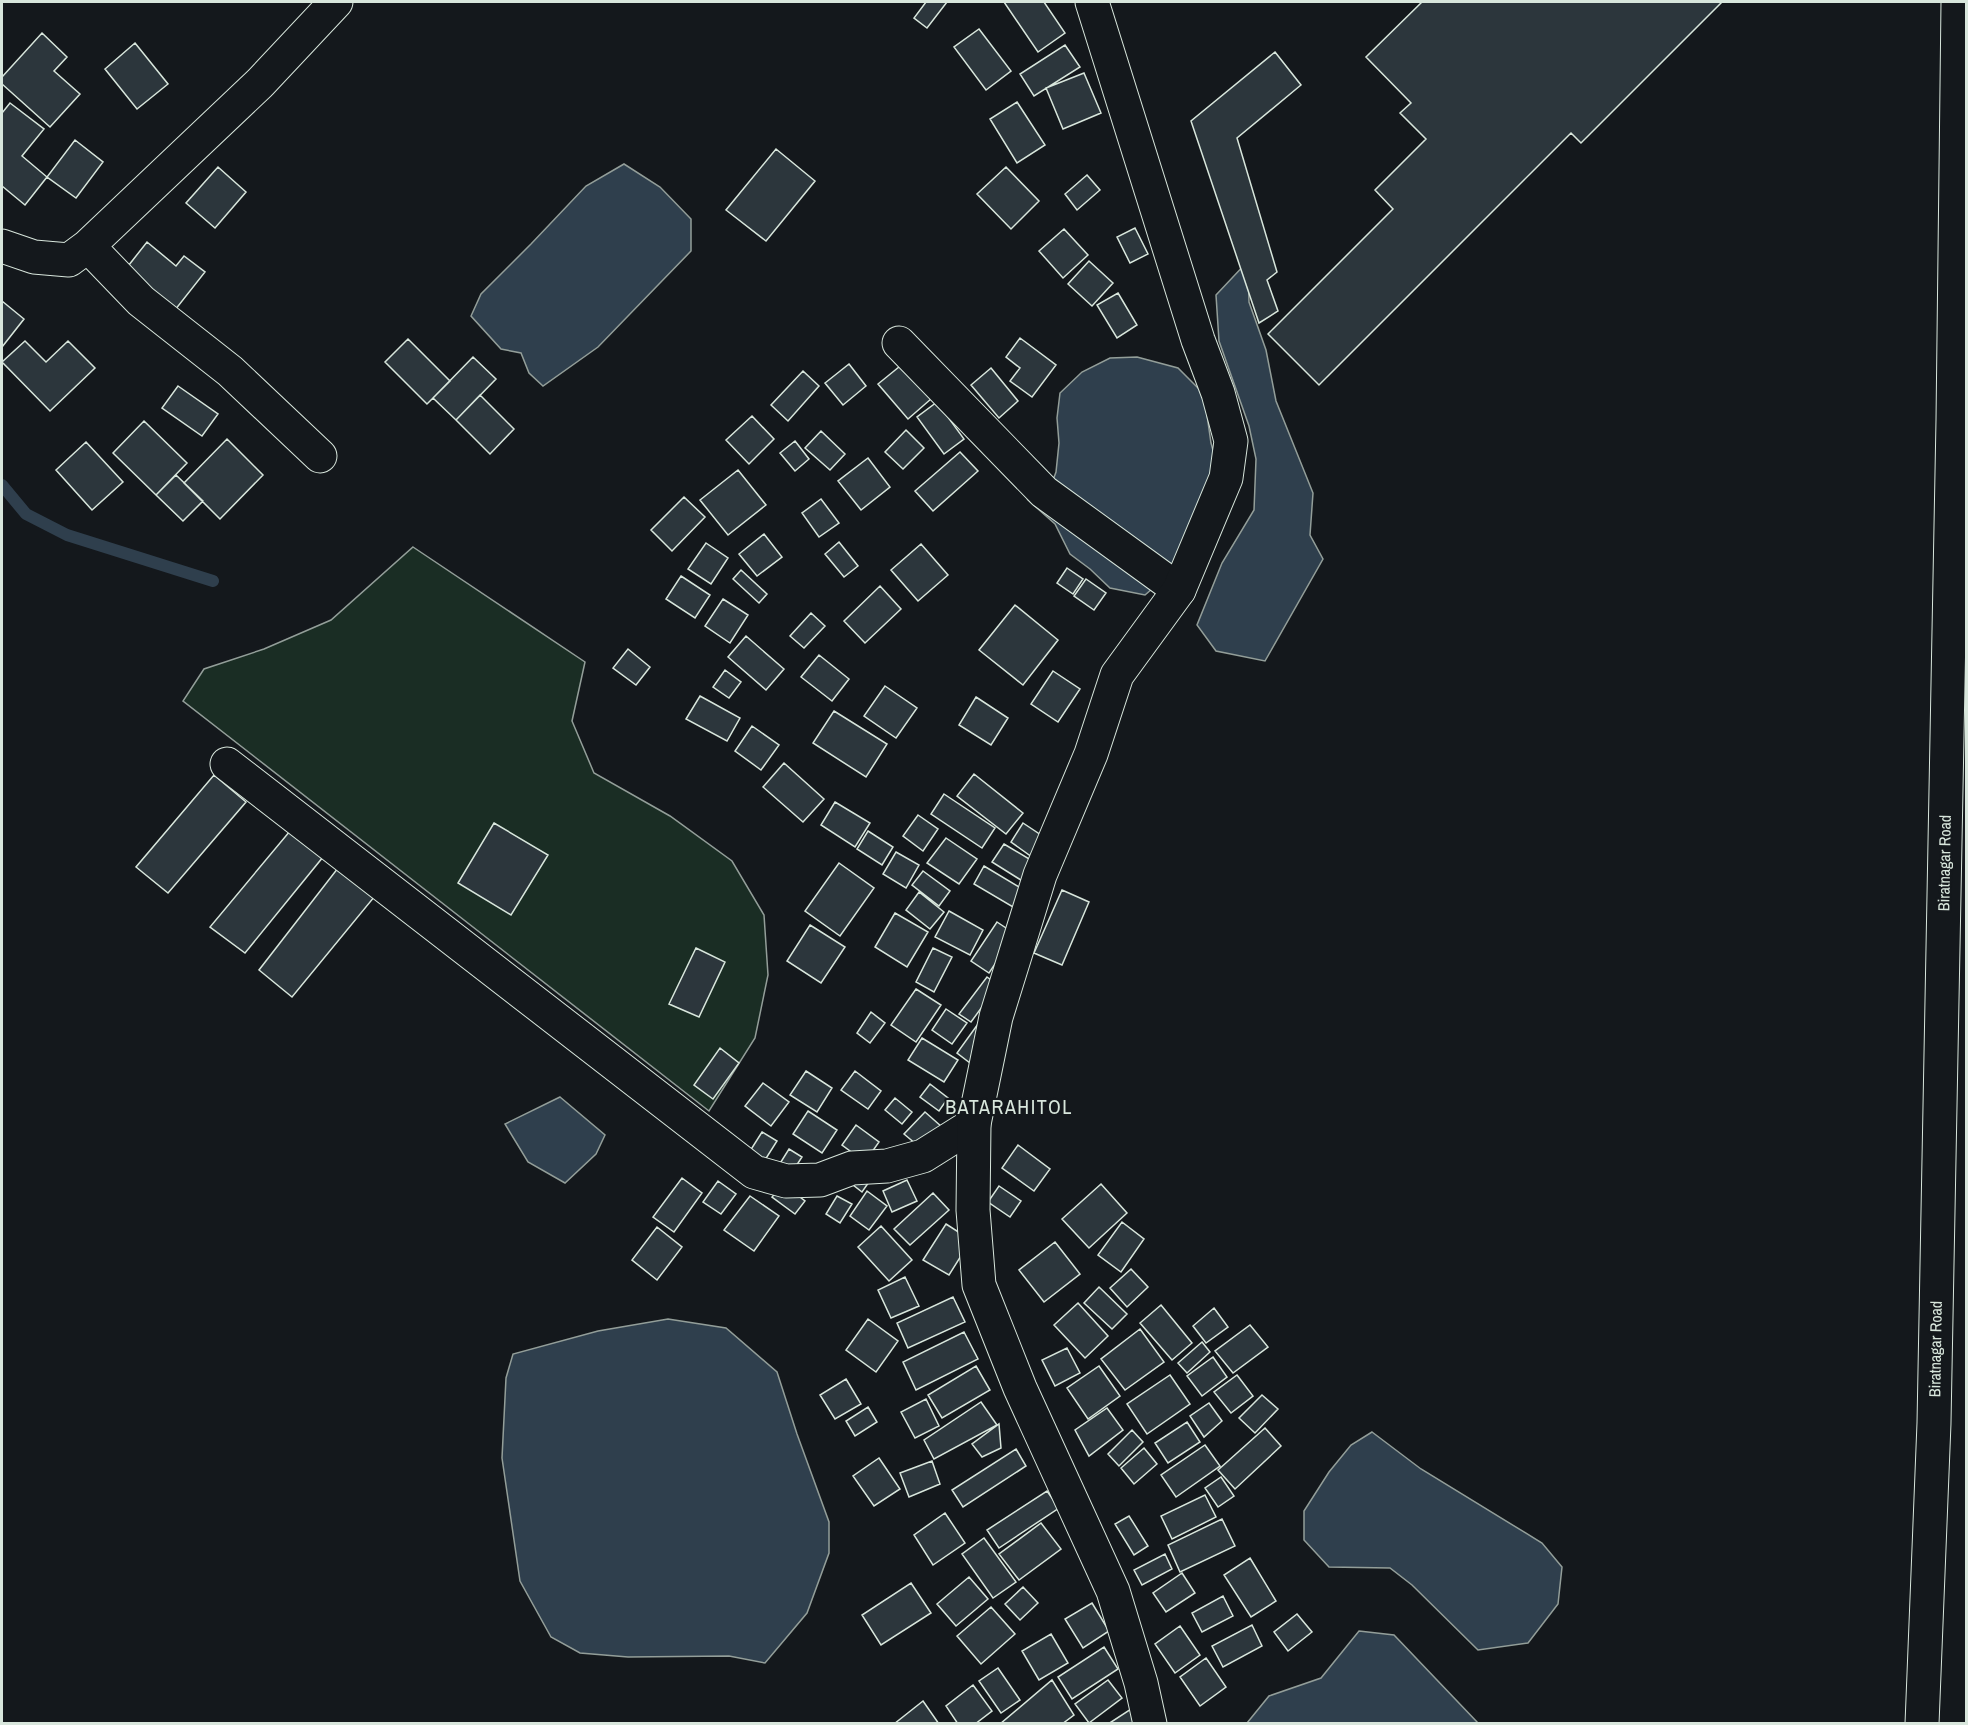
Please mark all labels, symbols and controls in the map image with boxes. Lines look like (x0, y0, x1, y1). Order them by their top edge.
street label: Biratnagar Road (1932, 815, 1956, 911)
district label: BATARAHITOL (945, 1093, 1073, 1120)
street label: Biratnagar Road (1923, 1301, 1947, 1397)

